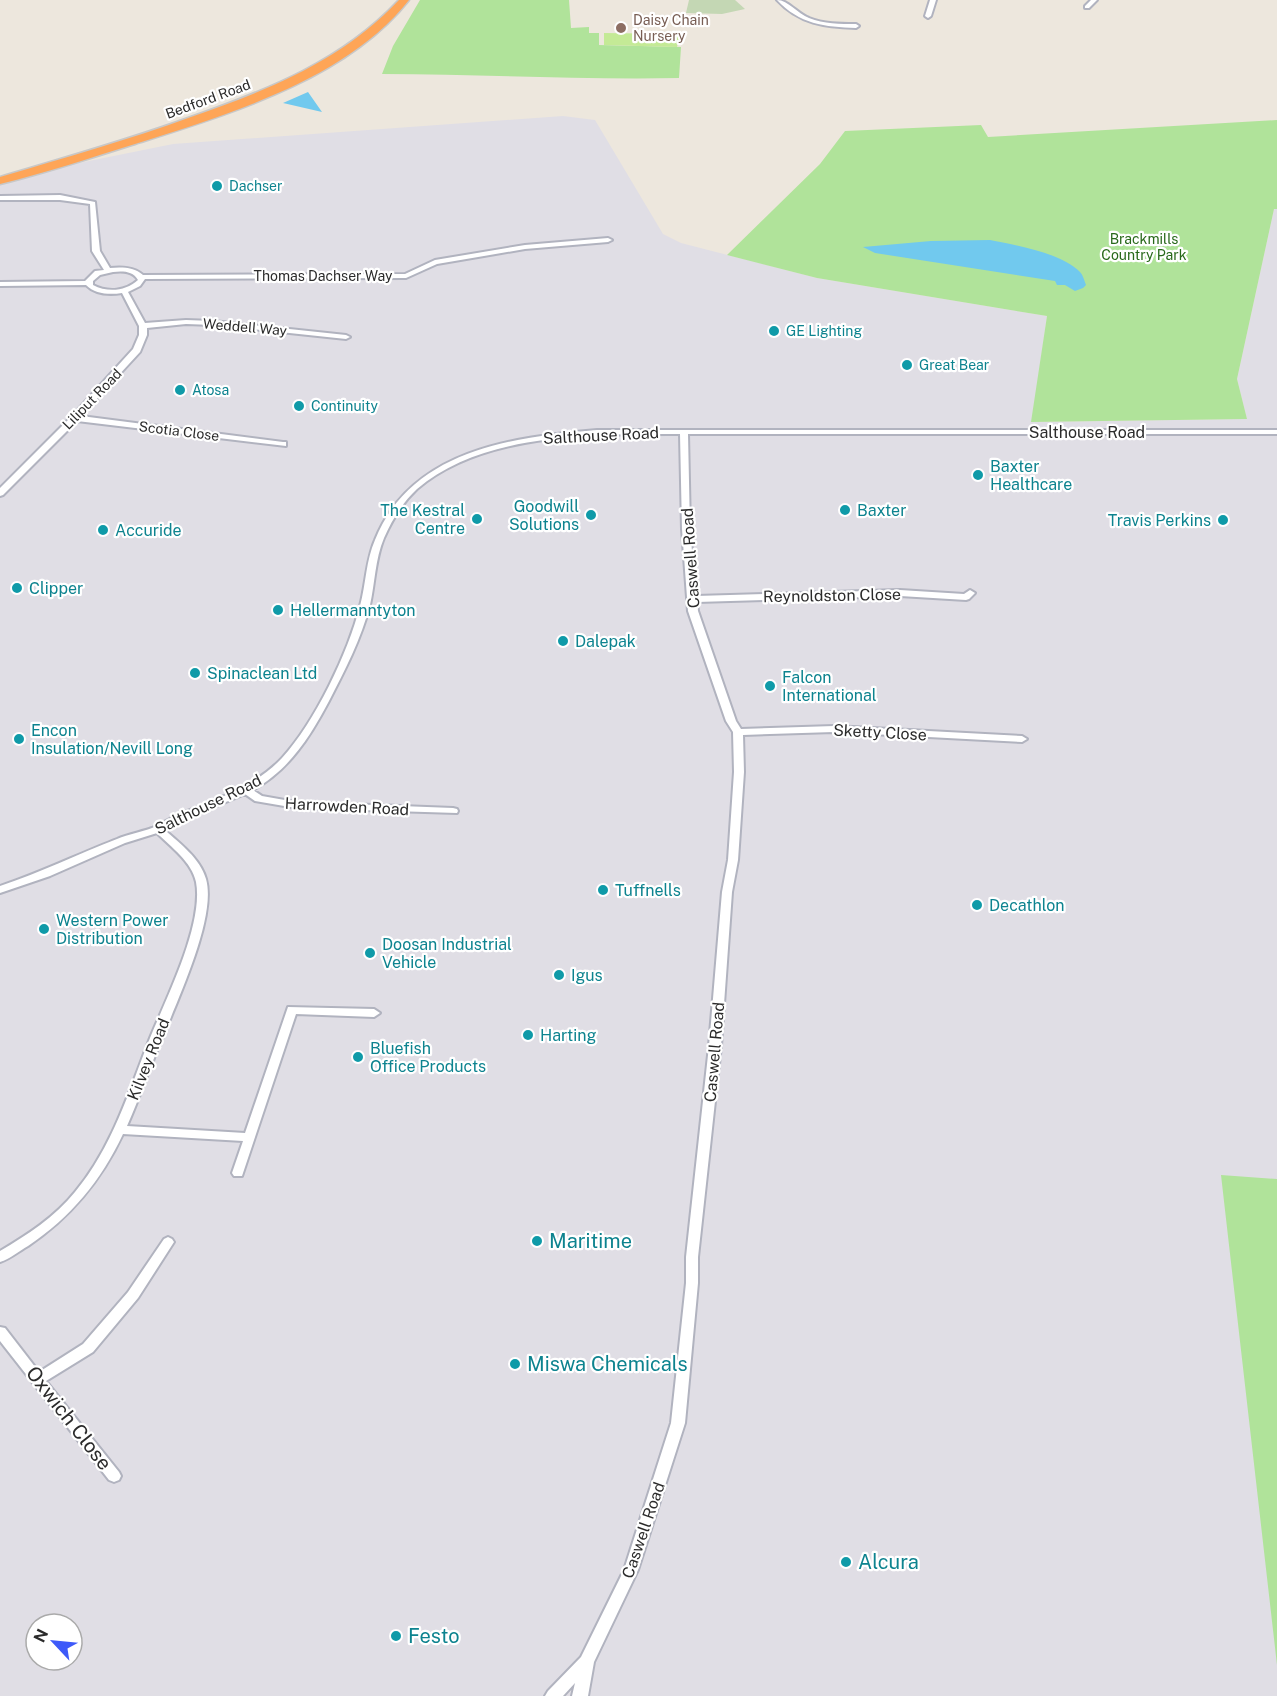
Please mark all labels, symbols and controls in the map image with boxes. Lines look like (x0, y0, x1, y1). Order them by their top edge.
place label: Daisy Chain Nursery (633, 12, 709, 44)
marker: Daisy Chain Nursery (614, 21, 628, 35)
street label: Bedford Road (163, 76, 253, 122)
place label: Dachser (229, 178, 282, 194)
marker: Dachser (210, 179, 224, 193)
park label: Brackmills Country Park (1101, 231, 1187, 263)
street label: Thomas Dachser Way (254, 268, 393, 284)
street label: Weddell Way (202, 315, 288, 339)
place label: GE Lighting (786, 323, 862, 339)
marker: GE Lighting (767, 324, 781, 338)
place label: Great Bear (919, 357, 989, 373)
marker: Great Bear (900, 358, 914, 372)
street label: Liliput Road (59, 365, 125, 433)
place label: Atosa (192, 382, 229, 398)
marker: Atosa (173, 383, 187, 397)
place label: Continuity (311, 398, 379, 414)
marker: Continuity (292, 399, 306, 413)
street label: Scotia Close (138, 418, 220, 444)
street label: Salthouse Road (542, 423, 660, 448)
street label: Salthouse Road (1029, 423, 1145, 442)
place label: Baxter Healthcare (990, 457, 1072, 494)
marker: Baxter Healthcare (971, 468, 985, 482)
place label: Goodwill Solutions (509, 497, 579, 534)
place label: The Kestral Centre (380, 501, 465, 538)
place label: Baxter (857, 501, 906, 520)
marker: Baxter (838, 503, 852, 517)
street label: Caswell Road (678, 507, 703, 609)
marker: Goodwill Solutions (584, 508, 598, 522)
place label: Travis Perkins (1108, 511, 1211, 530)
marker: The Kestral Centre (470, 512, 484, 526)
marker: Travis Perkins (1216, 513, 1230, 527)
place label: Accuride (115, 521, 182, 540)
marker: Accuride (96, 523, 110, 537)
place label: Clipper (29, 579, 83, 598)
marker: Clipper (10, 581, 24, 595)
street label: Reynoldston Close (763, 585, 901, 606)
place label: Hellermanntyton (290, 601, 415, 620)
marker: Hellermanntyton (271, 603, 285, 617)
place label: Dalepak (575, 632, 636, 651)
marker: Dalepak (556, 634, 570, 648)
place label: Spinaclean Ltd (207, 664, 317, 683)
marker: Spinaclean Ltd (188, 666, 202, 680)
place label: Falcon International (782, 668, 877, 705)
marker: Falcon International (763, 679, 777, 693)
place label: Encon Insulation/Nevill Long (31, 721, 193, 758)
street label: Sketty Close (833, 721, 927, 744)
marker: Encon Insulation/Nevill Long (12, 732, 26, 746)
street label: Salthouse Road (152, 770, 265, 838)
street label: Harrowden Road (284, 794, 410, 819)
place label: Tuffnells (615, 881, 681, 900)
marker: Tuffnells (596, 883, 610, 897)
place label: Decathlon (989, 896, 1064, 915)
marker: Decathlon (970, 898, 984, 912)
place label: Western Power Distribution (56, 911, 169, 948)
marker: Western Power Distribution (37, 922, 51, 936)
place label: Doosan Industrial Vehicle (382, 935, 512, 972)
marker: Doosan Industrial Vehicle (363, 946, 377, 960)
place label: Igus (571, 966, 603, 985)
marker: Igus (552, 968, 566, 982)
street label: Caswell Road (701, 1001, 728, 1103)
street label: Kilvey Road (123, 1015, 174, 1103)
place label: Harting (540, 1026, 597, 1045)
marker: Harting (521, 1028, 535, 1042)
place label: Bluefish Office Products (370, 1039, 486, 1076)
marker: Bluefish Office Products (351, 1050, 365, 1064)
place label: Maritime (549, 1229, 632, 1253)
marker: Maritime (530, 1234, 544, 1248)
place label: Miswa Chemicals (527, 1352, 688, 1376)
marker: Miswa Chemicals (508, 1357, 522, 1371)
street label: Oxwich Close (21, 1361, 117, 1475)
street label: Caswell Road (618, 1480, 669, 1581)
place label: Alcura (858, 1550, 919, 1574)
marker: Alcura (839, 1555, 853, 1569)
north arrow (24, 1612, 84, 1672)
place label: Festo (408, 1624, 460, 1648)
text: N (30, 1626, 52, 1645)
marker: Festo (389, 1629, 403, 1643)

